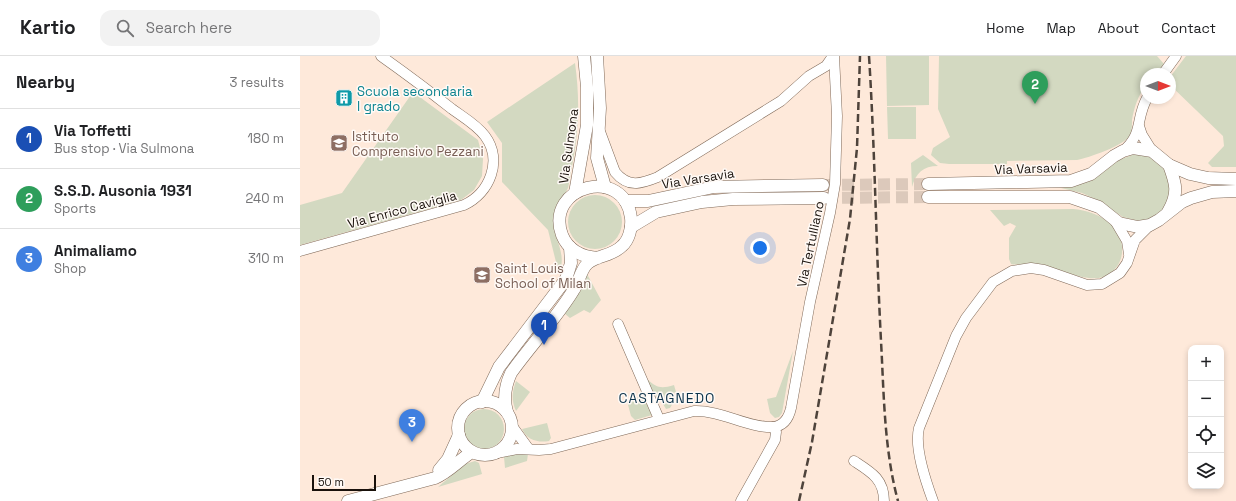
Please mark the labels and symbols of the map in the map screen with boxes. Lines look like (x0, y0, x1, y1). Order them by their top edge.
north arrow (1140, 68, 1176, 104)
pin: 2 (1022, 71, 1048, 104)
place label: Scuola secondaria I grado (357, 83, 473, 115)
building icon: Scuola secondaria I grado (334, 88, 354, 108)
street label: Via Sulmona (555, 107, 582, 185)
place label: Istituto Comprensivo Pezzani (352, 128, 484, 160)
school or university icon: Istituto Comprensivo Pezzani (329, 133, 349, 153)
street label: Via Varsavia (994, 159, 1068, 178)
street label: Via Varsavia (661, 164, 736, 193)
street label: Via Enrico Caviglia (346, 187, 459, 232)
street label: Via Tertulliano (793, 199, 828, 289)
your location (750, 238, 770, 258)
place label: Saint Louis School of Milan (495, 260, 591, 292)
school or university icon: Saint Louis School of Milan (472, 265, 492, 285)
pin: 1 (531, 312, 557, 345)
district label: CASTAGNEDO (619, 389, 715, 407)
pin: 3 (399, 409, 425, 442)
scale bar (312, 473, 376, 492)

